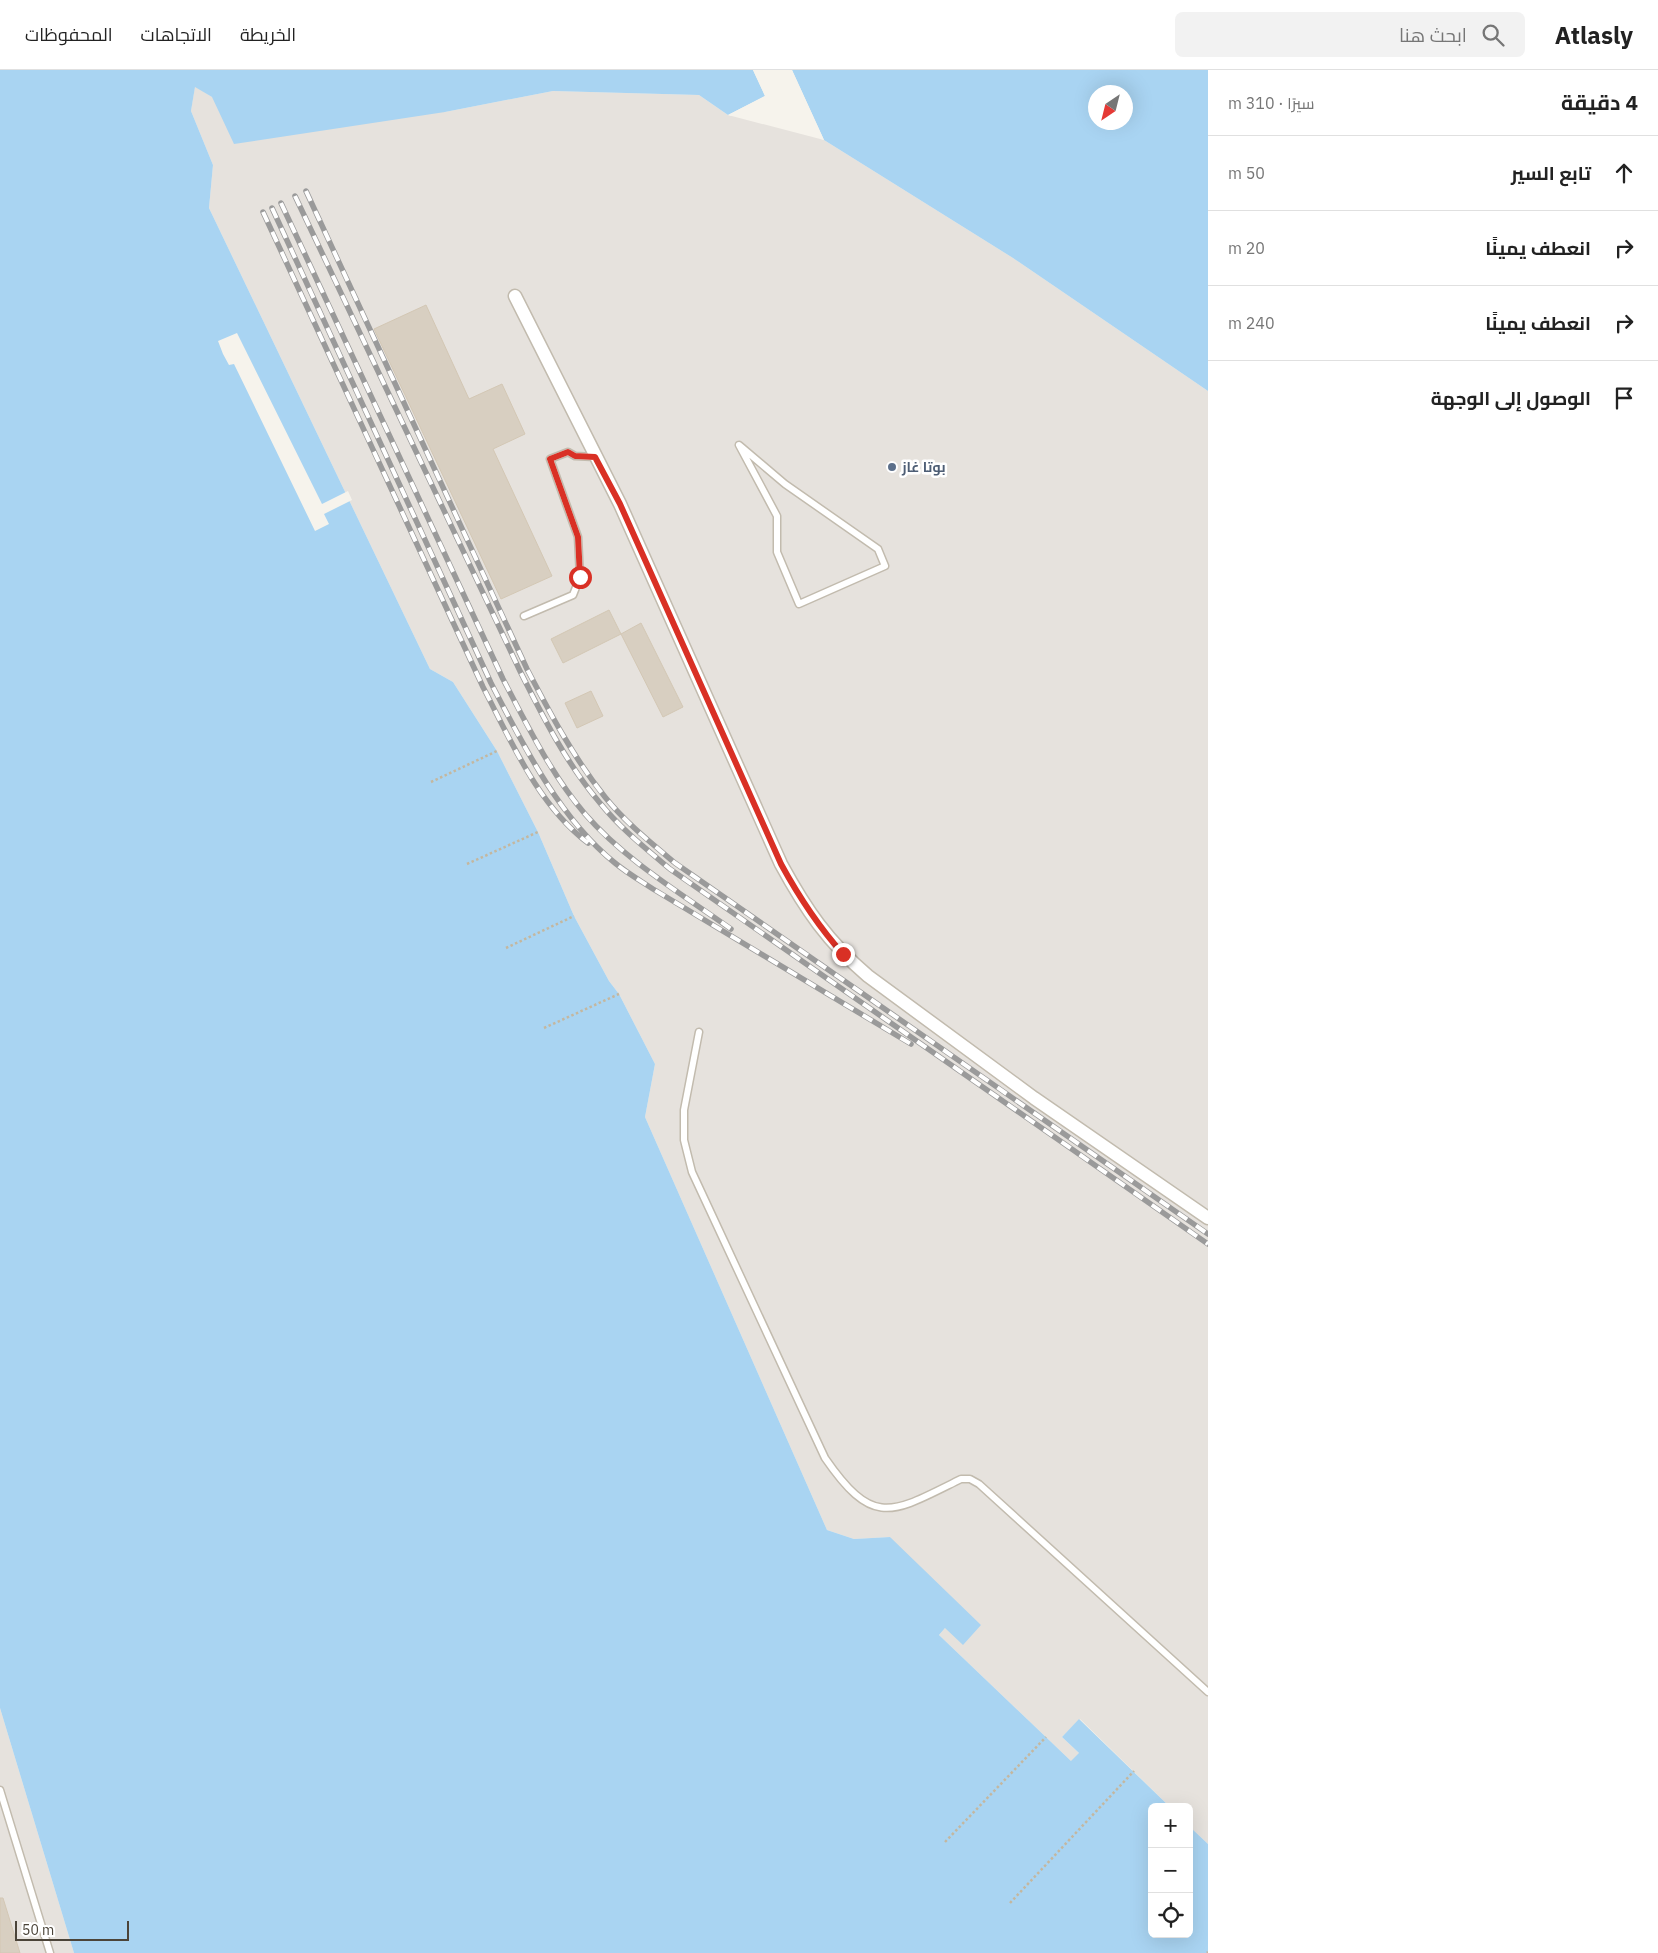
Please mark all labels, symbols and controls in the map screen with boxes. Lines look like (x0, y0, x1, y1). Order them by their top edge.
search box (1175, 12, 1525, 57)
text: Atlasly (1555, 19, 1633, 51)
icon: search (1479, 21, 1507, 49)
text: المحفوظات (25, 23, 113, 46)
text: الاتجاهات (141, 23, 212, 46)
text: الخريطة (240, 23, 296, 46)
text: ابحث هنا (1399, 23, 1467, 47)
north arrow (1088, 85, 1133, 130)
text: 4 دقيقة (1561, 88, 1638, 116)
text: سيرًا · 310 m (1228, 93, 1314, 113)
icon: ahead (1610, 159, 1638, 187)
text: تابع السير (1511, 161, 1591, 185)
text: 50 m (1228, 163, 1265, 183)
icon: right (1610, 234, 1638, 262)
text: انعطف يمينًا (1485, 236, 1591, 260)
text: 20 m (1228, 238, 1265, 258)
icon: right (1610, 309, 1638, 337)
text: انعطف يمينًا (1485, 311, 1591, 335)
text: 240 m (1228, 313, 1275, 333)
icon: arrive (1610, 384, 1638, 412)
text: الوصول إلى الوجهة (1431, 386, 1591, 410)
place label: بوتا غاز (901, 458, 946, 476)
marker: بوتا غاز (886, 461, 898, 473)
route start (569, 566, 592, 589)
route end (832, 943, 855, 966)
map controls (1148, 1803, 1193, 1938)
button: + (1148, 1803, 1193, 1848)
button: − (1148, 1848, 1193, 1893)
button: locate (1148, 1893, 1193, 1938)
scale bar (15, 1918, 129, 1941)
text: 50 m (22, 1921, 54, 1939)

